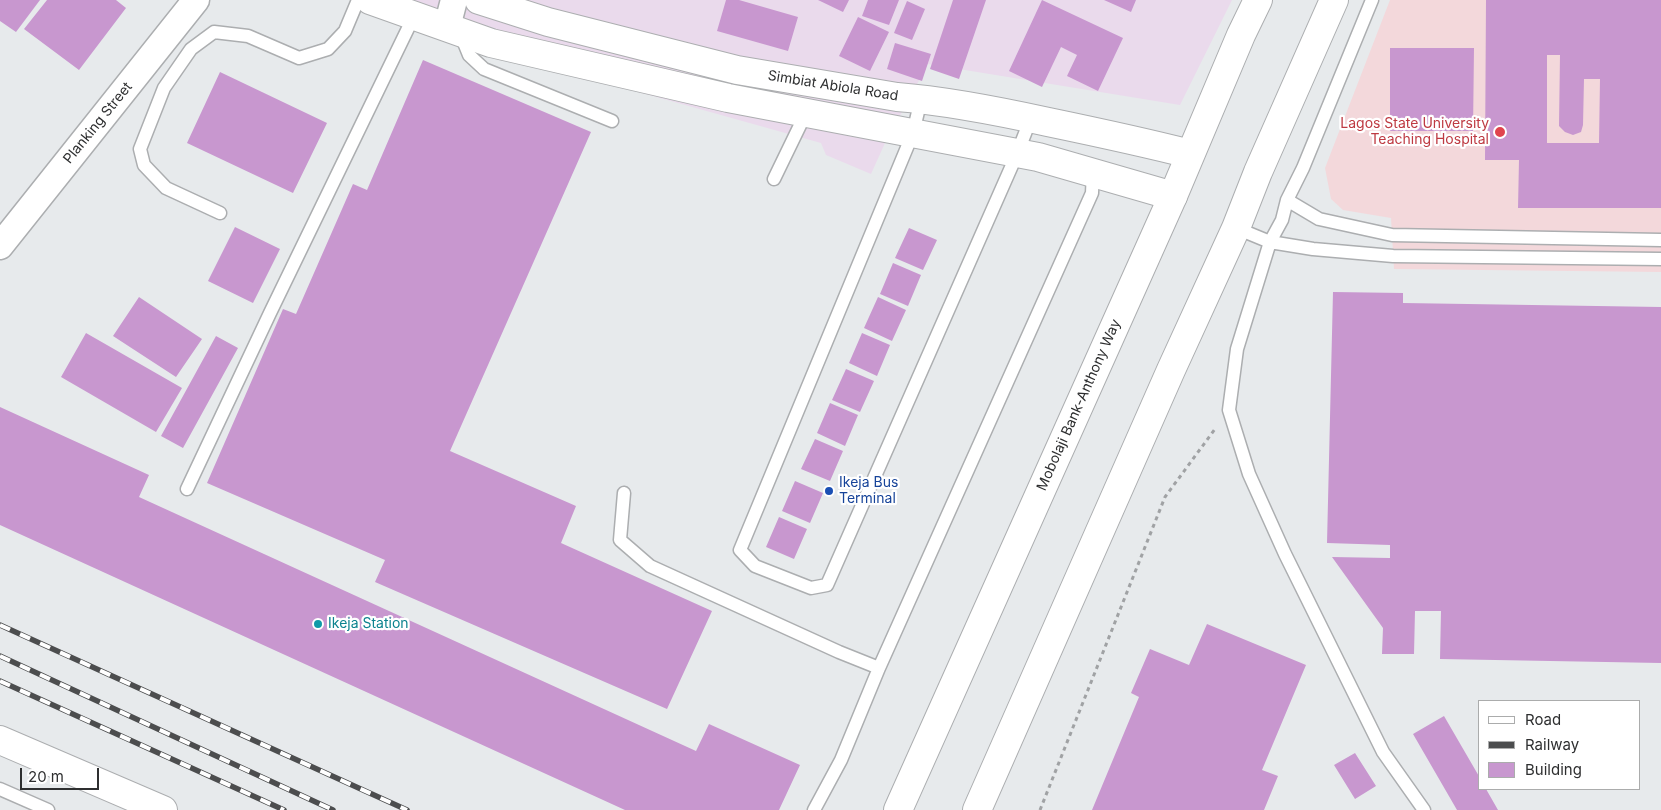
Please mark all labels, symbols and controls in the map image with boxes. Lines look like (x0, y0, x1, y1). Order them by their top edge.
street label: Simbiat Abiola Road (767, 67, 899, 105)
street label: Planking Street (60, 79, 136, 167)
place label: Lagos State University Teaching Hospital (1340, 116, 1489, 148)
marker: Lagos State University Teaching Hospital (1493, 125, 1507, 139)
street label: Mobolaji Bank-Anthony Way (1034, 317, 1124, 493)
place label: Ikeja Bus Terminal (839, 475, 898, 508)
marker: Ikeja Bus Terminal (823, 485, 835, 497)
place label: Ikeja Station (328, 616, 409, 632)
marker: Ikeja Station (312, 618, 324, 630)
legend (1478, 700, 1641, 790)
text: Road (1525, 710, 1561, 729)
text: Railway (1525, 735, 1579, 754)
scale bar (22, 758, 101, 790)
text: Building (1525, 760, 1582, 779)
text: 20 m (28, 767, 64, 786)

